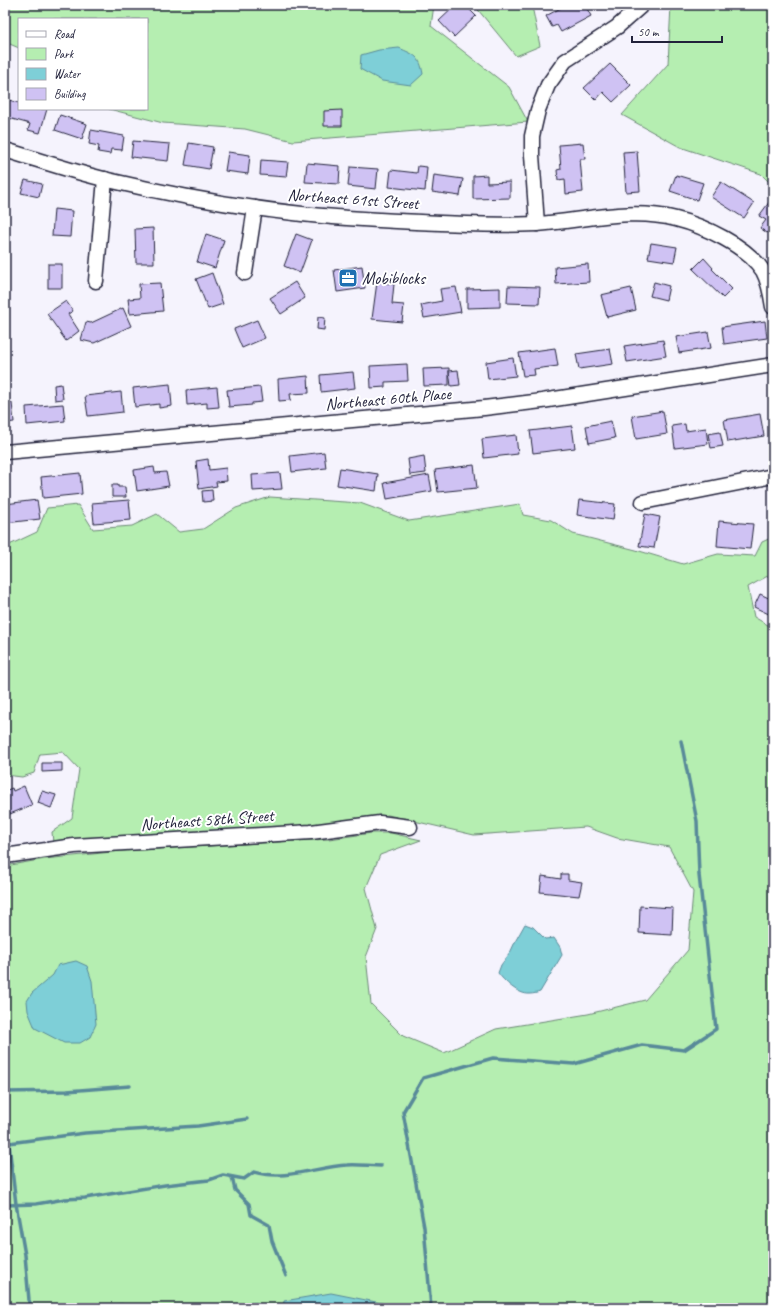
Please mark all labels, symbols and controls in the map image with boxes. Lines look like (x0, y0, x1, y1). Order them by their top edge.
legend (18, 18, 148, 110)
scale bar (632, 18, 722, 44)
text: 50 m (638, 24, 660, 40)
text: Road (54, 26, 76, 42)
text: Park (54, 46, 75, 62)
text: Water (54, 66, 82, 82)
text: Building (54, 86, 86, 102)
street label: Northeast 61st Street (287, 184, 422, 214)
office icon: Mobiblocks (337, 267, 359, 289)
place label: Mobiblocks (362, 268, 427, 289)
street label: Northeast 60th Place (324, 383, 453, 415)
street label: Northeast 58th Street (140, 805, 276, 835)

